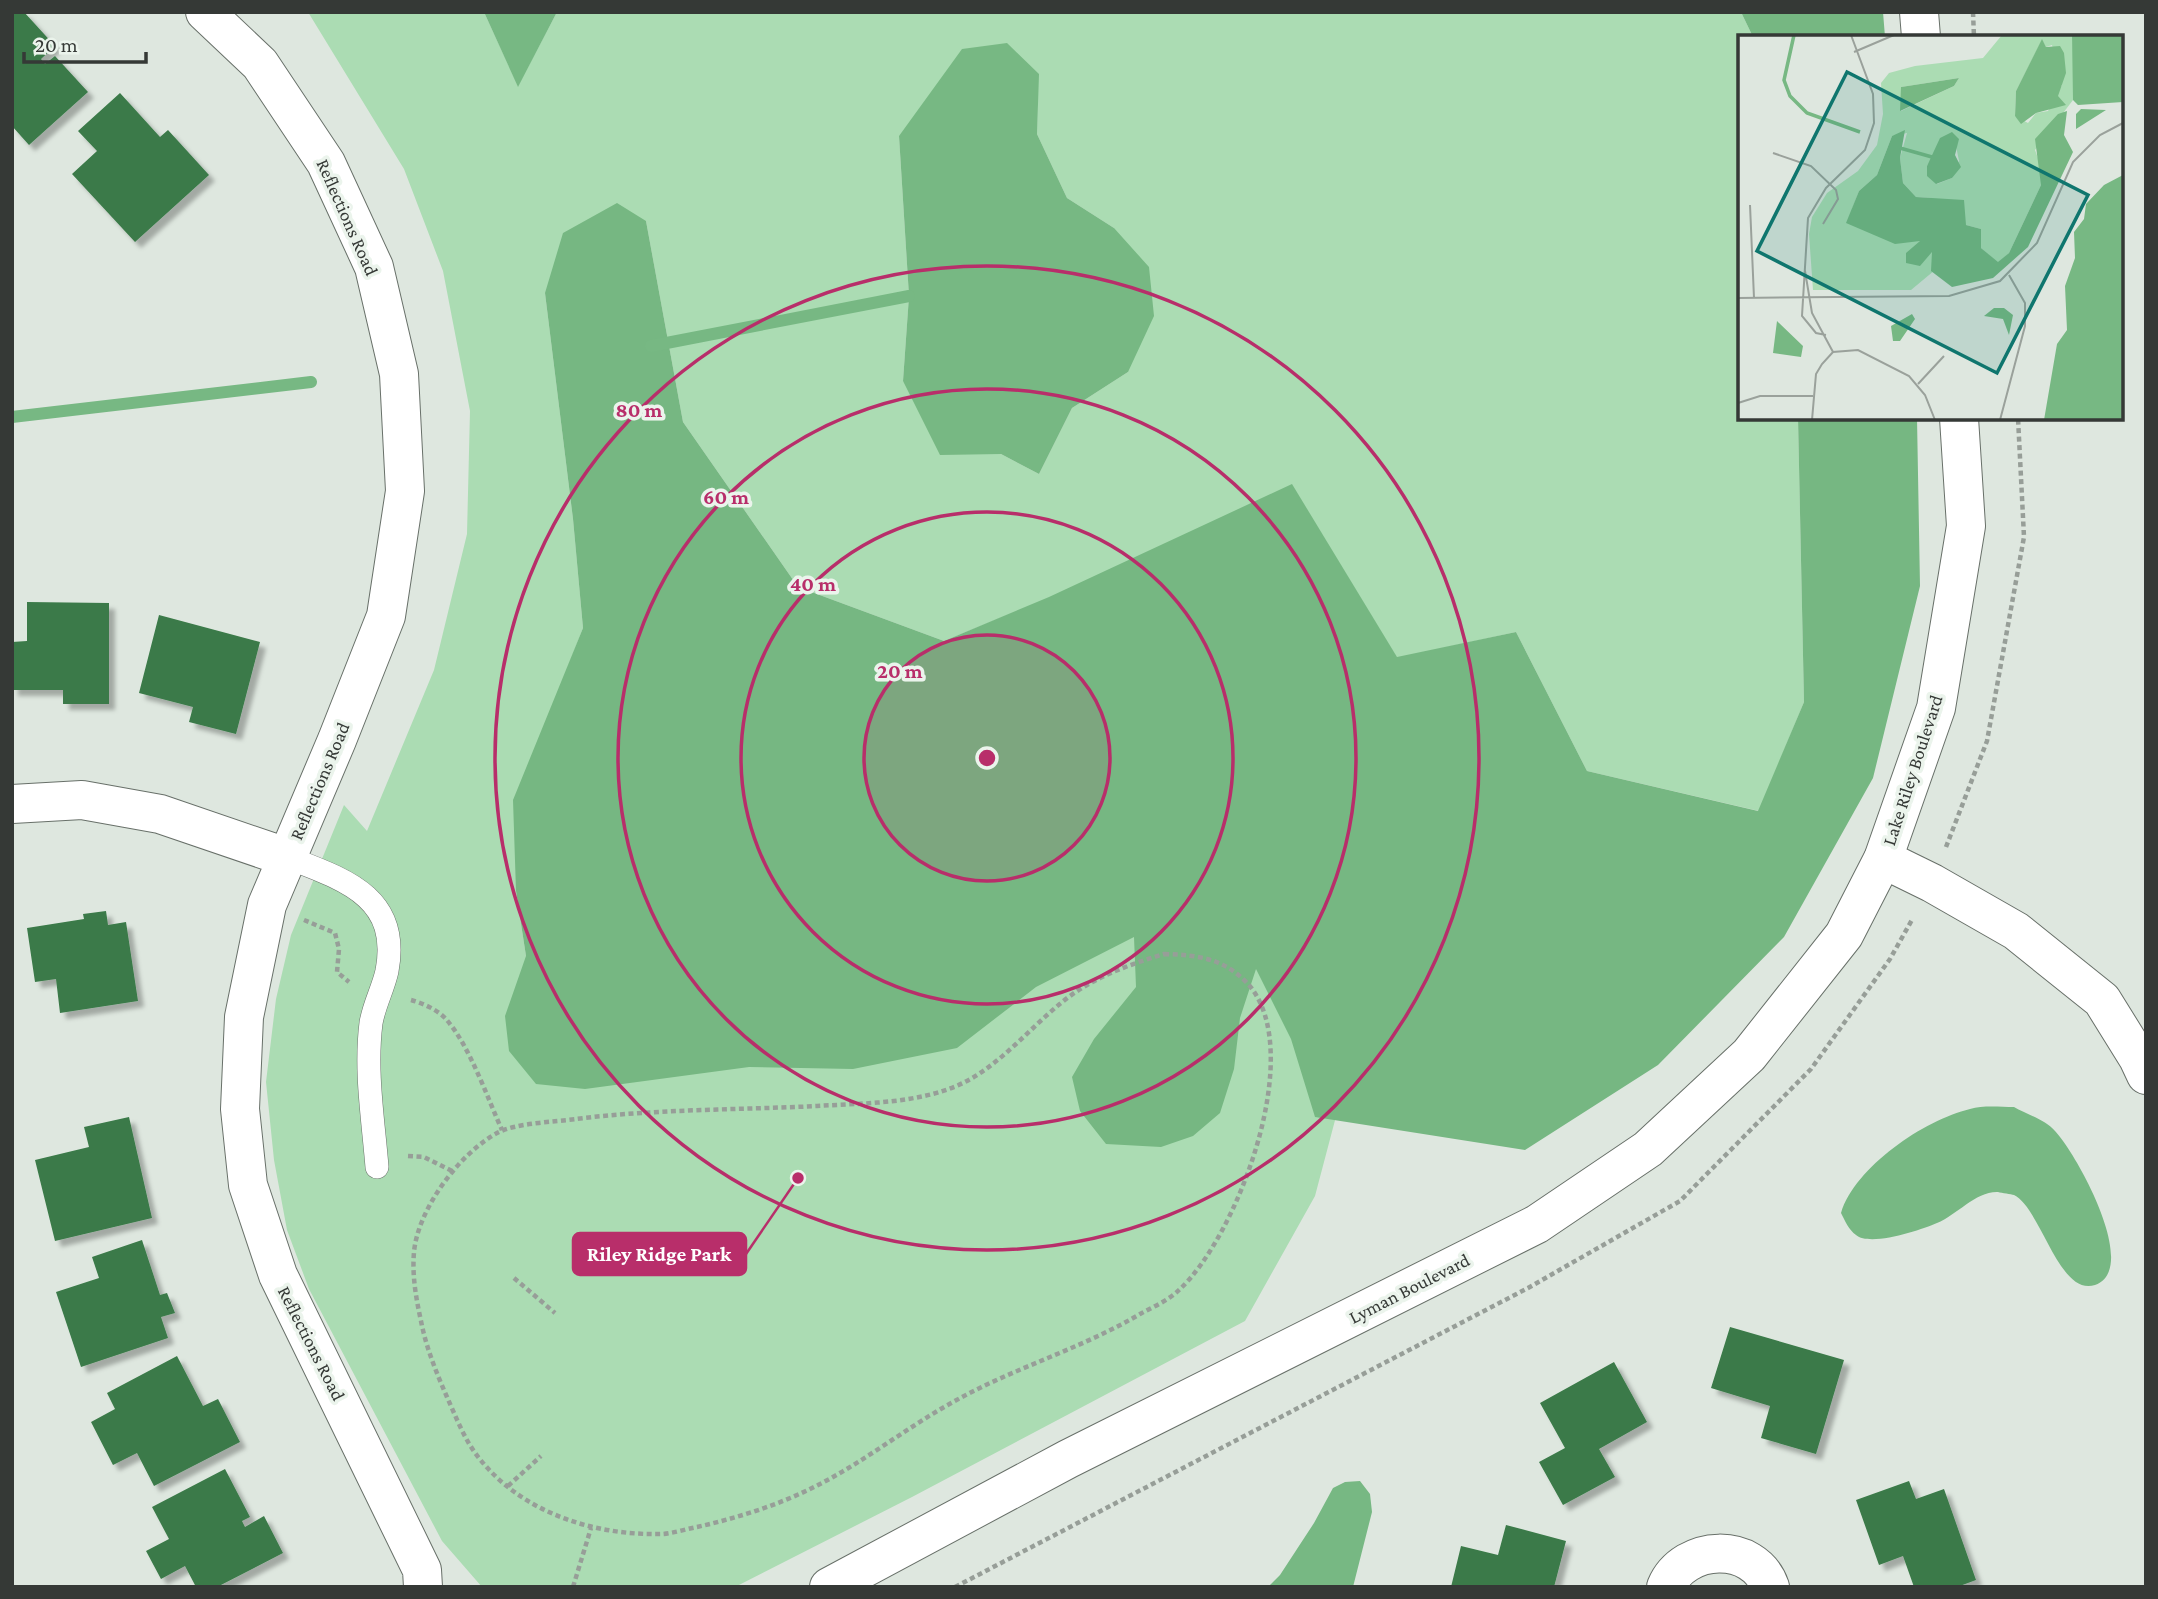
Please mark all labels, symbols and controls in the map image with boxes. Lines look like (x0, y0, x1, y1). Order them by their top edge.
scale bar (24, 21, 147, 65)
text: 20 m (35, 33, 78, 57)
inset map (1738, 35, 2123, 420)
street label: Reflections Road (312, 156, 383, 279)
text: 80 m (616, 398, 663, 422)
text: 60 m (703, 485, 749, 509)
text: 40 m (790, 572, 836, 596)
text: 20 m (877, 659, 923, 683)
street label: Lake Riley Boulevard (1878, 692, 1947, 848)
street label: Reflections Road (285, 719, 354, 843)
centre of rings (975, 746, 999, 770)
callout: Riley Ridge Park (573, 1233, 746, 1275)
text: Riley Ridge Park (587, 1242, 732, 1266)
street label: Lyman Boulevard (1345, 1249, 1473, 1328)
street label: Reflections Road (274, 1282, 349, 1404)

